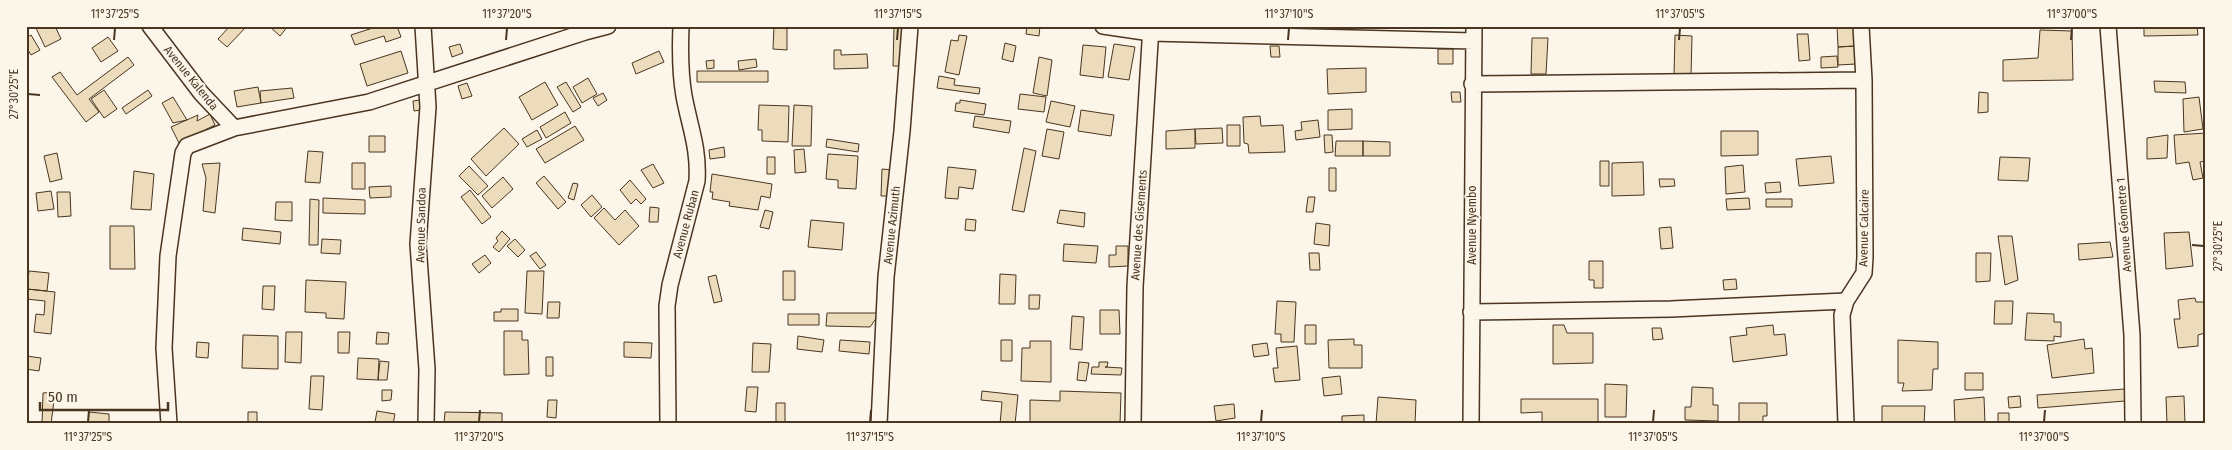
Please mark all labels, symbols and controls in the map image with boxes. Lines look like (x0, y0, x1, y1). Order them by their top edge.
text: 11°37'25"S (91, 7, 139, 21)
text: 11°37'20"S (482, 7, 532, 21)
text: 11°37'15"S (874, 7, 922, 21)
text: 11°37'10"S (1265, 7, 1313, 21)
text: 11°37'05"S (1655, 7, 1705, 21)
text: 11°37'00"S (2047, 7, 2097, 21)
street label: Avenue Kalenda (161, 43, 221, 113)
text: 27°30'25"E (7, 68, 21, 119)
street label: Avenue des Gisements (1128, 169, 1150, 281)
street label: Avenue Géometre 1 (2114, 177, 2134, 273)
street label: Avenue Azimuth (881, 185, 903, 265)
street label: Avenue Nyembo (1465, 185, 1479, 265)
street label: Avenue Sandoa (413, 187, 429, 263)
street label: Avenue Ruban (670, 188, 702, 260)
street label: Avenue Calcaire (1856, 189, 1872, 267)
text: 27°30'25"E (2211, 220, 2225, 271)
scale bar (40, 380, 168, 412)
text: 50 m (48, 388, 78, 406)
text: 11°37'25"S (64, 430, 112, 444)
text: 11°37'20"S (454, 430, 504, 444)
text: 11°37'15"S (846, 430, 894, 444)
text: 11°37'10"S (1237, 430, 1285, 444)
text: 11°37'05"S (1628, 430, 1678, 444)
text: 11°37'00"S (2019, 430, 2069, 444)

